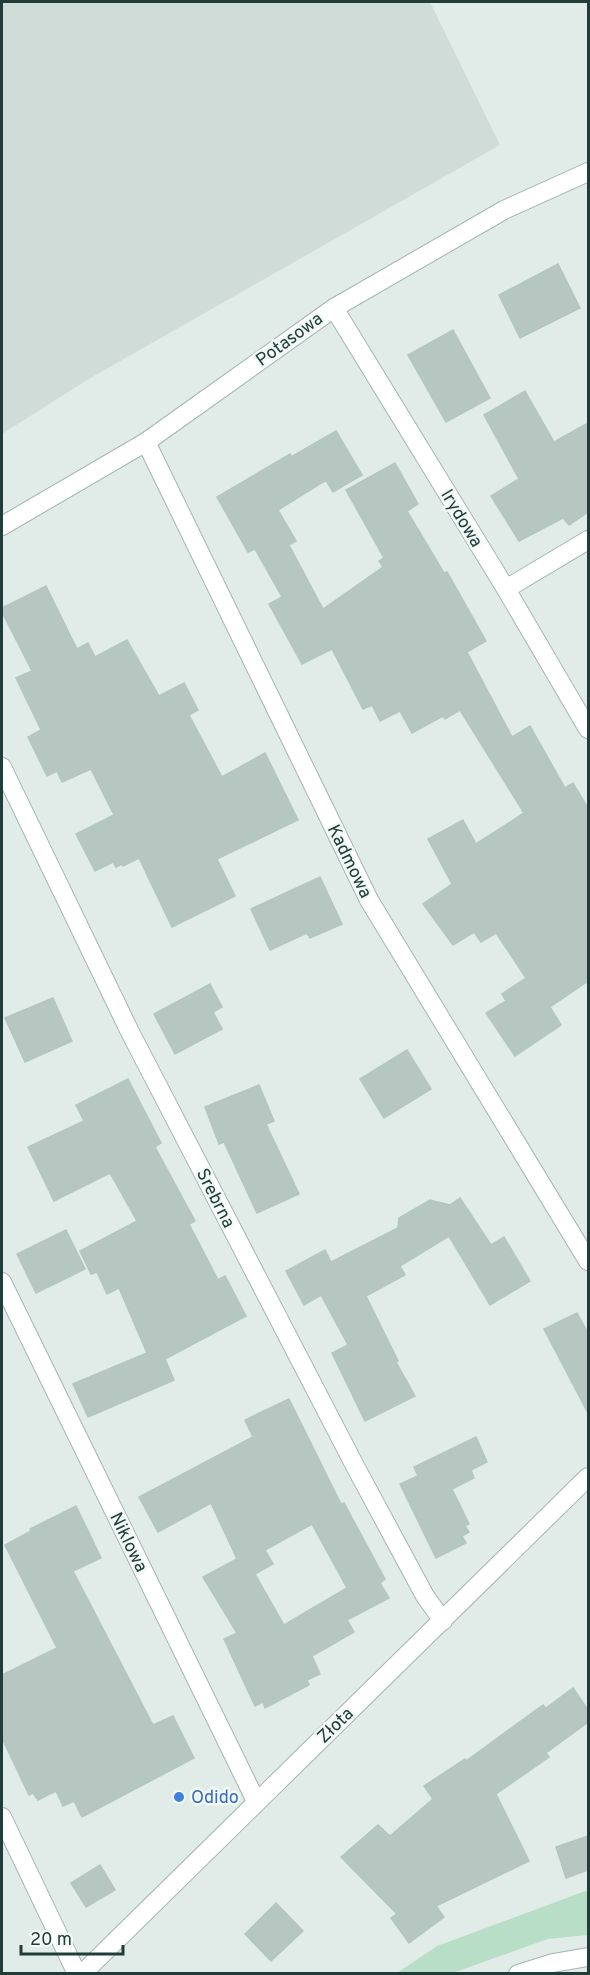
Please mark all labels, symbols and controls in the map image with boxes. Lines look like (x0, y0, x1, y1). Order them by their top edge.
street label: Potasowa (252, 308, 328, 372)
street label: Irydowa (434, 486, 487, 552)
street label: Kadmowa (321, 821, 376, 902)
street label: Srebrna (190, 1165, 239, 1232)
street label: Niklowa (103, 1509, 152, 1576)
street label: Złota (313, 1703, 359, 1749)
place label: Odido (191, 1787, 239, 1810)
marker: Odido (172, 1790, 186, 1804)
scale bar (21, 1918, 123, 1956)
text: 20 m (30, 1929, 72, 1952)

